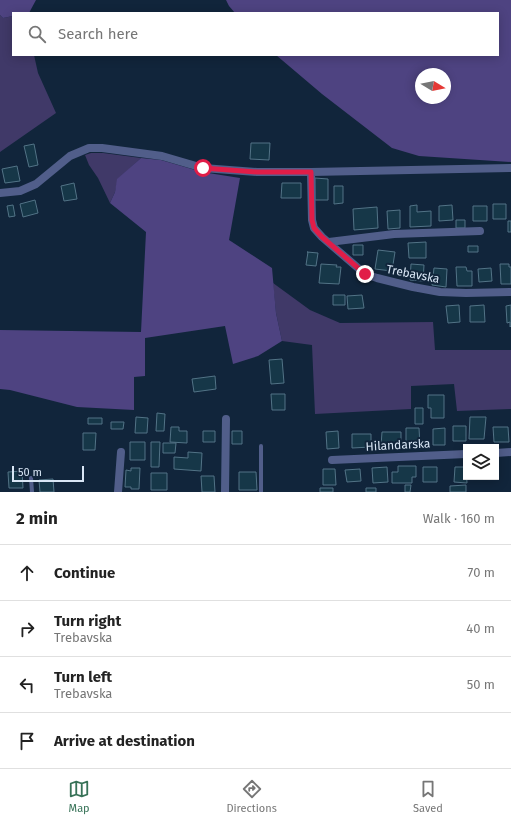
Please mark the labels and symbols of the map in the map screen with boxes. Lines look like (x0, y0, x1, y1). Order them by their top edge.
north arrow (415, 68, 451, 104)
route start (194, 159, 212, 177)
street label: Trebavska (385, 262, 441, 286)
route end (356, 265, 374, 283)
street label: Hilandarska (365, 436, 431, 454)
scale bar (12, 464, 84, 483)

